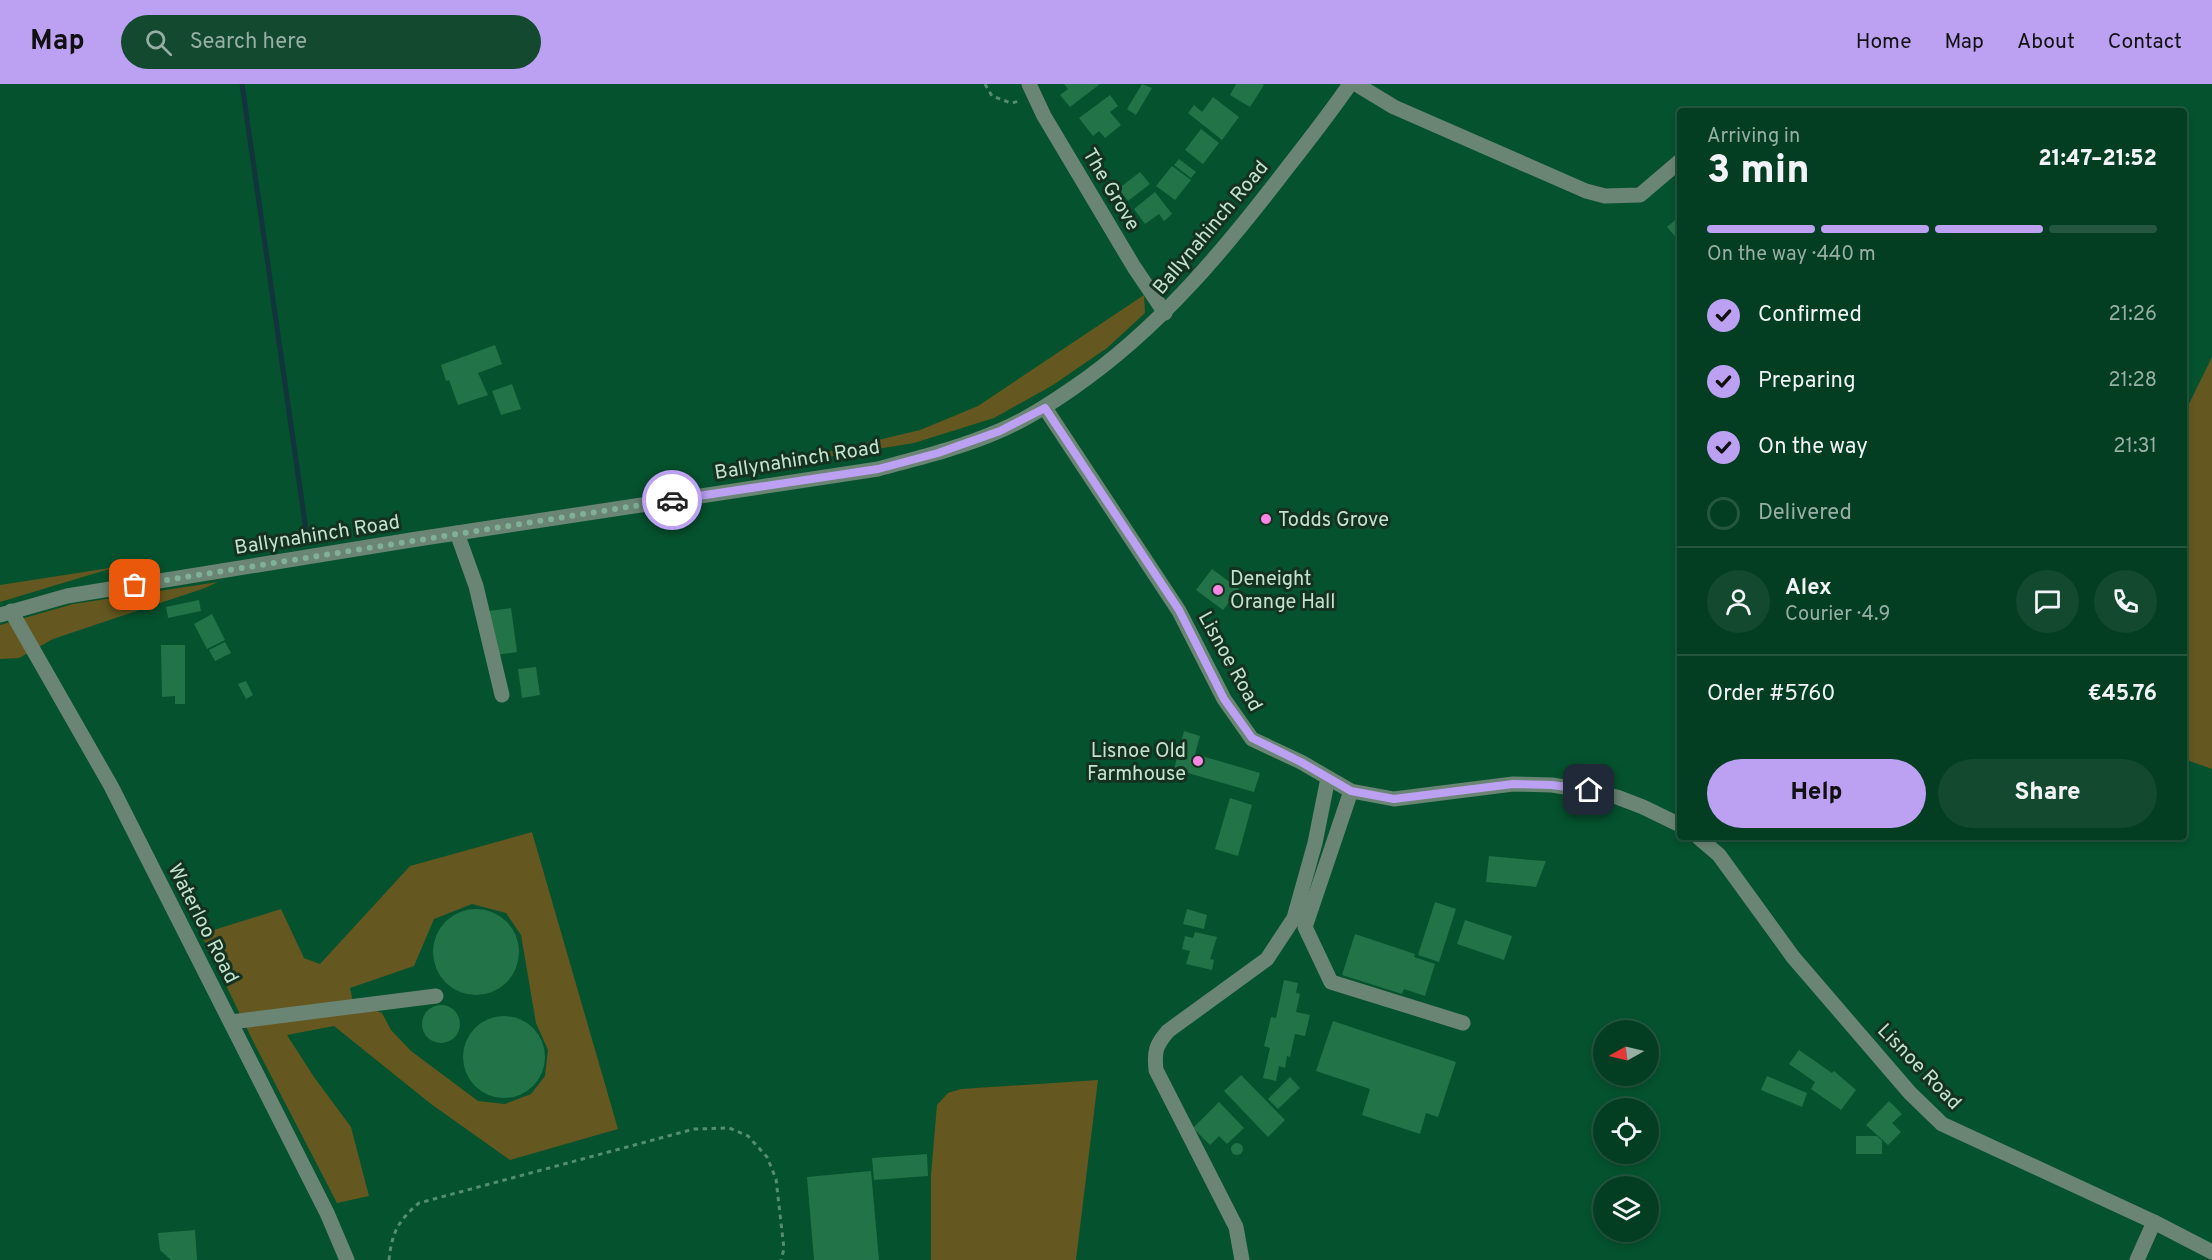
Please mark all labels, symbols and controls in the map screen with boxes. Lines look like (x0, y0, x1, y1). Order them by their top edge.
search box (121, 15, 541, 69)
text: Map (30, 24, 85, 60)
icon: search (142, 26, 175, 59)
text: Search here (190, 29, 307, 56)
text: Home (1856, 29, 1912, 56)
text: Map (1945, 29, 1984, 56)
text: About (2017, 29, 2075, 56)
text: Contact (2108, 29, 2182, 56)
text: Arriving in (1707, 124, 1800, 150)
street label: The Grove (1076, 144, 1145, 236)
text: 21:47–21:52 (2038, 146, 2157, 173)
text: 3 min (1707, 148, 1810, 197)
street label: Ballynahinch Road (1148, 156, 1275, 301)
text: On the way · 440 m (1707, 242, 1876, 268)
icon: check (1707, 299, 1740, 332)
text: Confirmed (1758, 302, 1862, 329)
text: 21:26 (2109, 302, 2157, 328)
icon: check (1707, 365, 1740, 398)
text: Preparing (1758, 368, 1856, 395)
text: 21:28 (2108, 368, 2157, 394)
icon: check (1707, 431, 1740, 464)
text: On the way (1758, 434, 1868, 461)
text: 21:31 (2113, 434, 2157, 460)
street label: Ballynahinch Road (713, 435, 882, 487)
courier (642, 470, 702, 530)
icon: car (656, 484, 689, 517)
text: Delivered (1758, 500, 1852, 527)
place label: Todds Grove (1278, 508, 1389, 534)
street label: Ballynahinch Road (233, 510, 402, 562)
marker: Todds Grove (1259, 512, 1273, 526)
pin (109, 559, 160, 610)
place label: Deneight Orange Hall (1230, 567, 1335, 616)
icon: bag (118, 568, 151, 601)
button: person (1707, 570, 1770, 633)
button: chat (2016, 570, 2079, 633)
button: phone (2094, 570, 2157, 633)
text: Alex (1785, 575, 1832, 602)
marker: Deneight Orange Hall (1211, 583, 1225, 597)
text: Courier · 4.9 (1785, 602, 1890, 628)
street label: Lisnoe Road (1191, 607, 1267, 717)
text: Order #5760 (1707, 681, 1835, 708)
text: €45.76 (2088, 681, 2157, 708)
place label: Lisnoe Old Farmhouse (1087, 739, 1186, 788)
marker: Lisnoe Old Farmhouse (1191, 754, 1205, 768)
button: Help (1707, 759, 1926, 828)
button: Share (1938, 759, 2157, 828)
pin (1563, 764, 1614, 815)
icon: home (1572, 773, 1605, 806)
street label: Waterloo Road (161, 859, 244, 988)
street label: Lisnoe Road (1871, 1019, 1966, 1116)
north arrow (1593, 1020, 1659, 1086)
map controls (1593, 1020, 1659, 1242)
button: locate (1593, 1098, 1659, 1164)
button: layers (1593, 1176, 1659, 1242)

